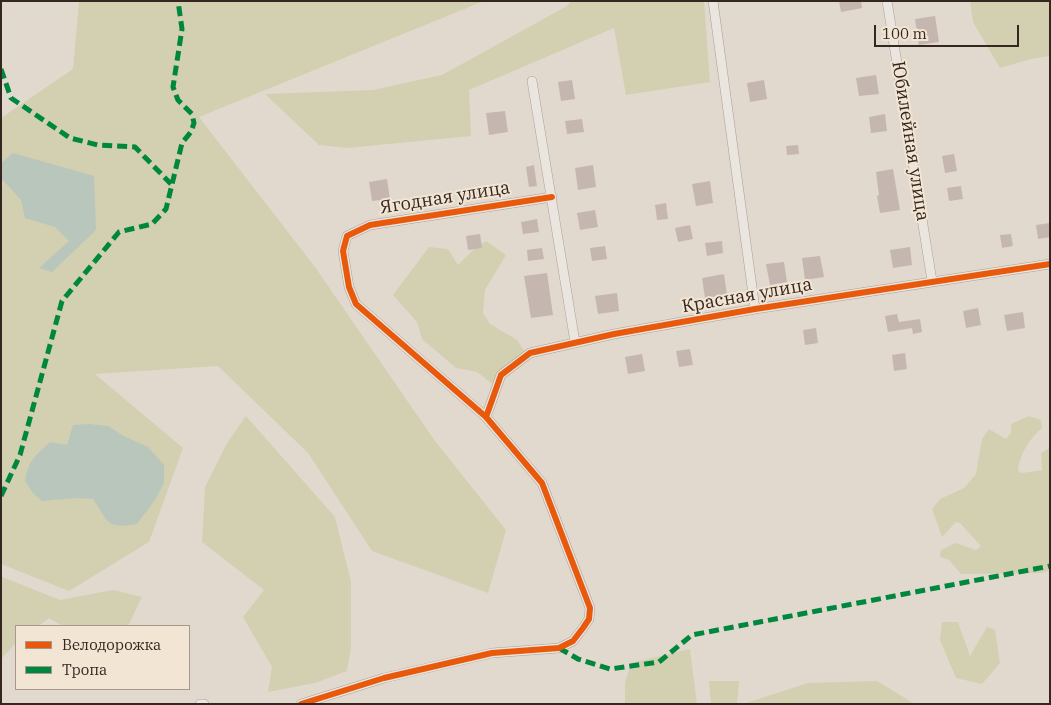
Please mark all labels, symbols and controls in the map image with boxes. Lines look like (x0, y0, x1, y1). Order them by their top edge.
scale bar (876, 15, 1021, 47)
text: 100 m (882, 24, 927, 43)
street label: Юбилейная улица (887, 60, 933, 222)
street label: Ягодная улица (378, 177, 512, 219)
street label: Красная улица (680, 274, 814, 318)
legend (15, 625, 190, 690)
text: Велодорожка (62, 635, 161, 654)
text: Тропа (62, 660, 107, 679)

